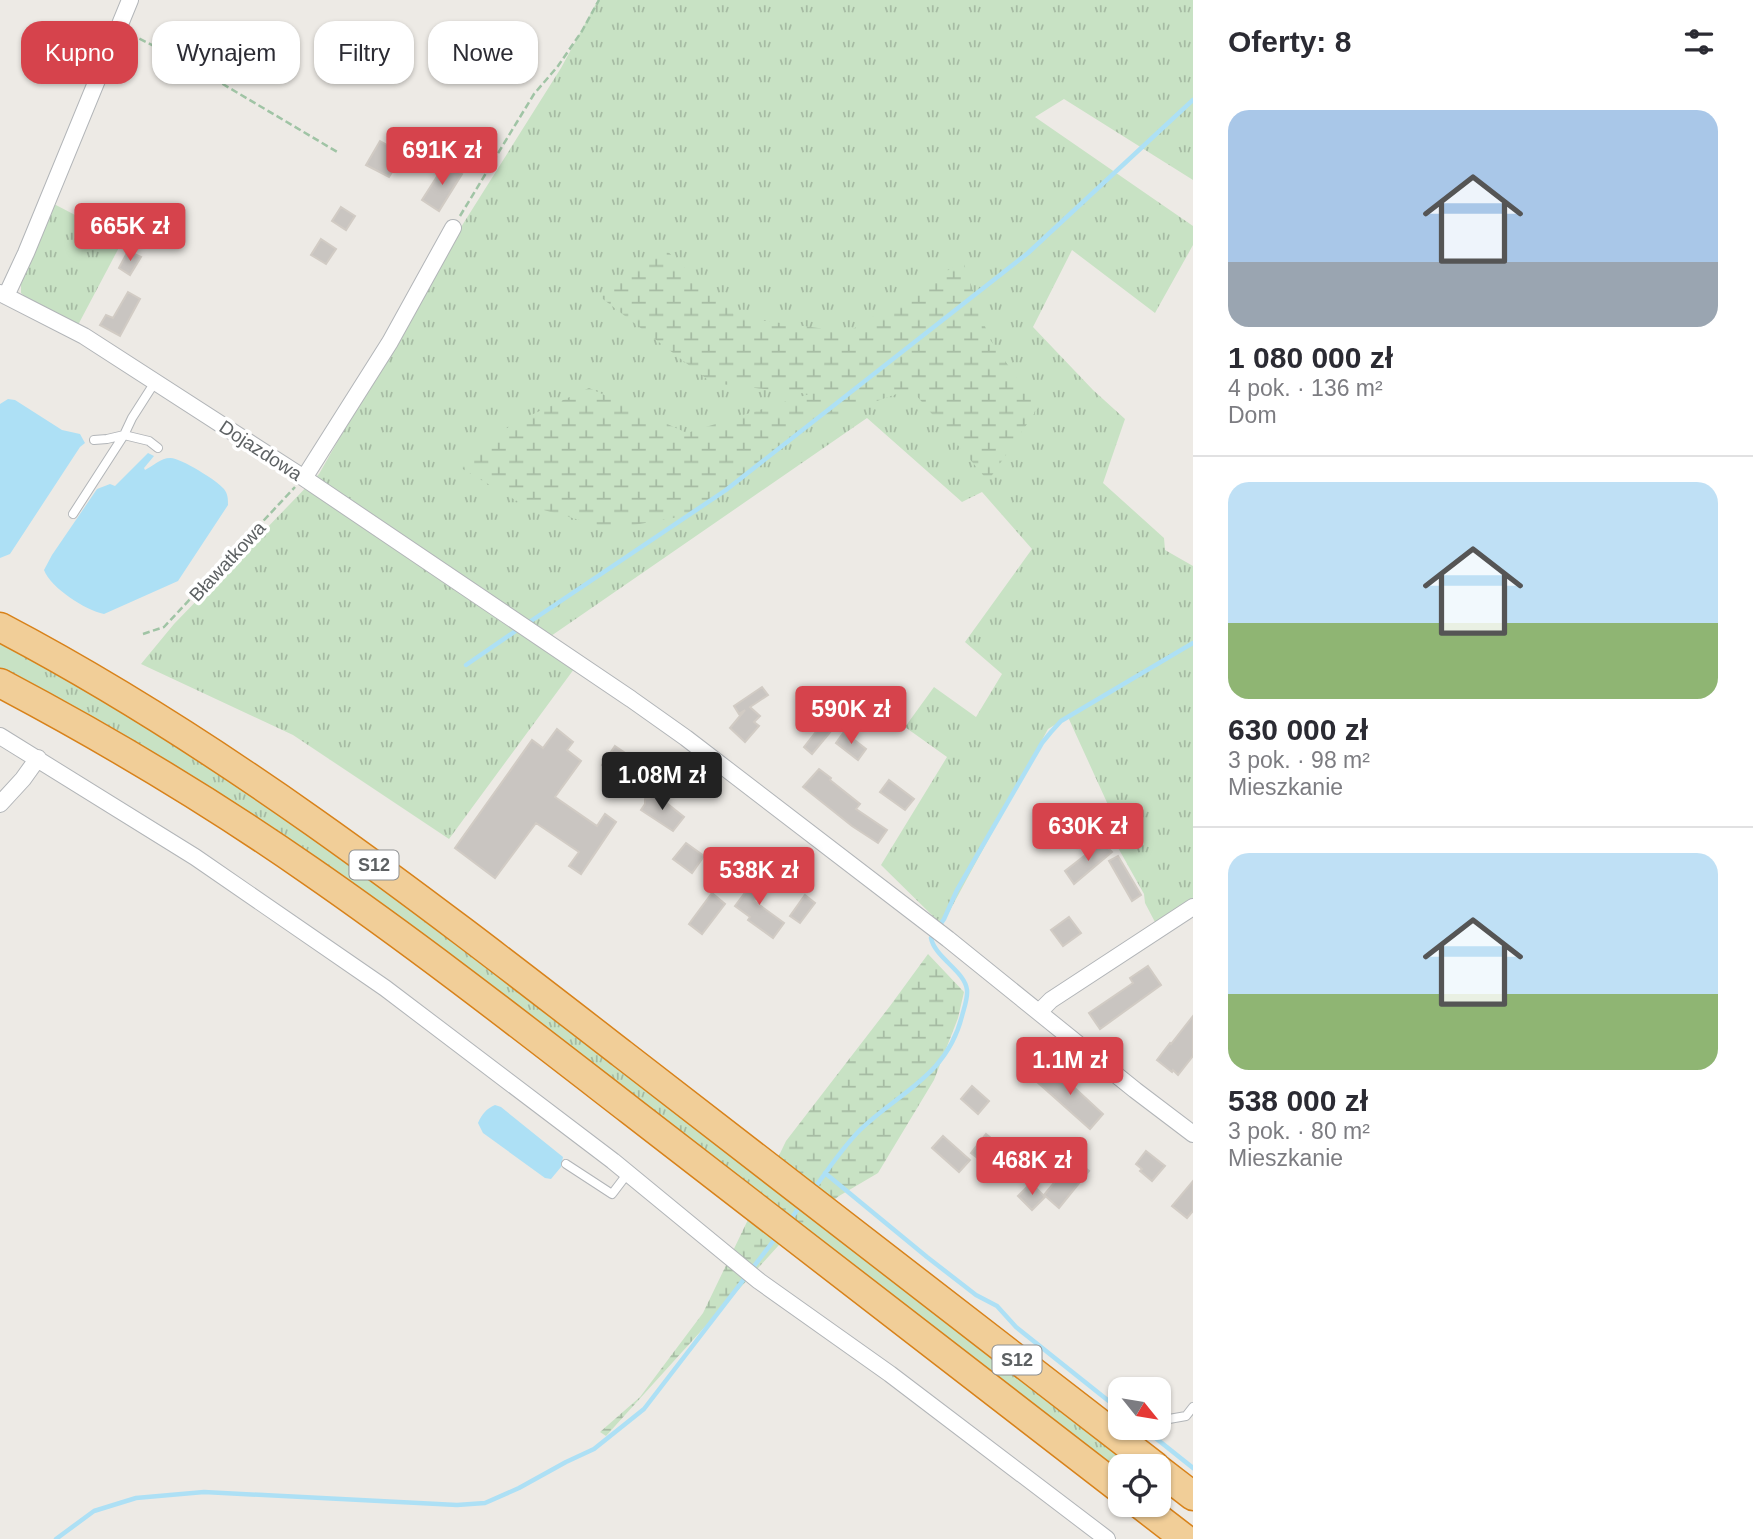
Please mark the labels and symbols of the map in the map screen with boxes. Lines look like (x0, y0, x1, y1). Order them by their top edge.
pin: 691K zł (377, 128, 507, 187)
pin: 665K zł (65, 204, 195, 263)
street label: Dojazdowa (216, 416, 306, 485)
street label: Bławatkowa (185, 517, 270, 606)
pin: 590K zł (786, 686, 916, 746)
pin: 1.08M zł (590, 752, 734, 812)
pin: 630K zł (1023, 804, 1153, 863)
pin: 538K zł (694, 848, 824, 907)
road number: S12 (350, 850, 398, 880)
pin: 1.1M zł (1005, 1038, 1135, 1097)
pin: 468K zł (967, 1138, 1097, 1197)
road number: S12 (992, 1345, 1042, 1374)
north arrow (1108, 1377, 1171, 1440)

